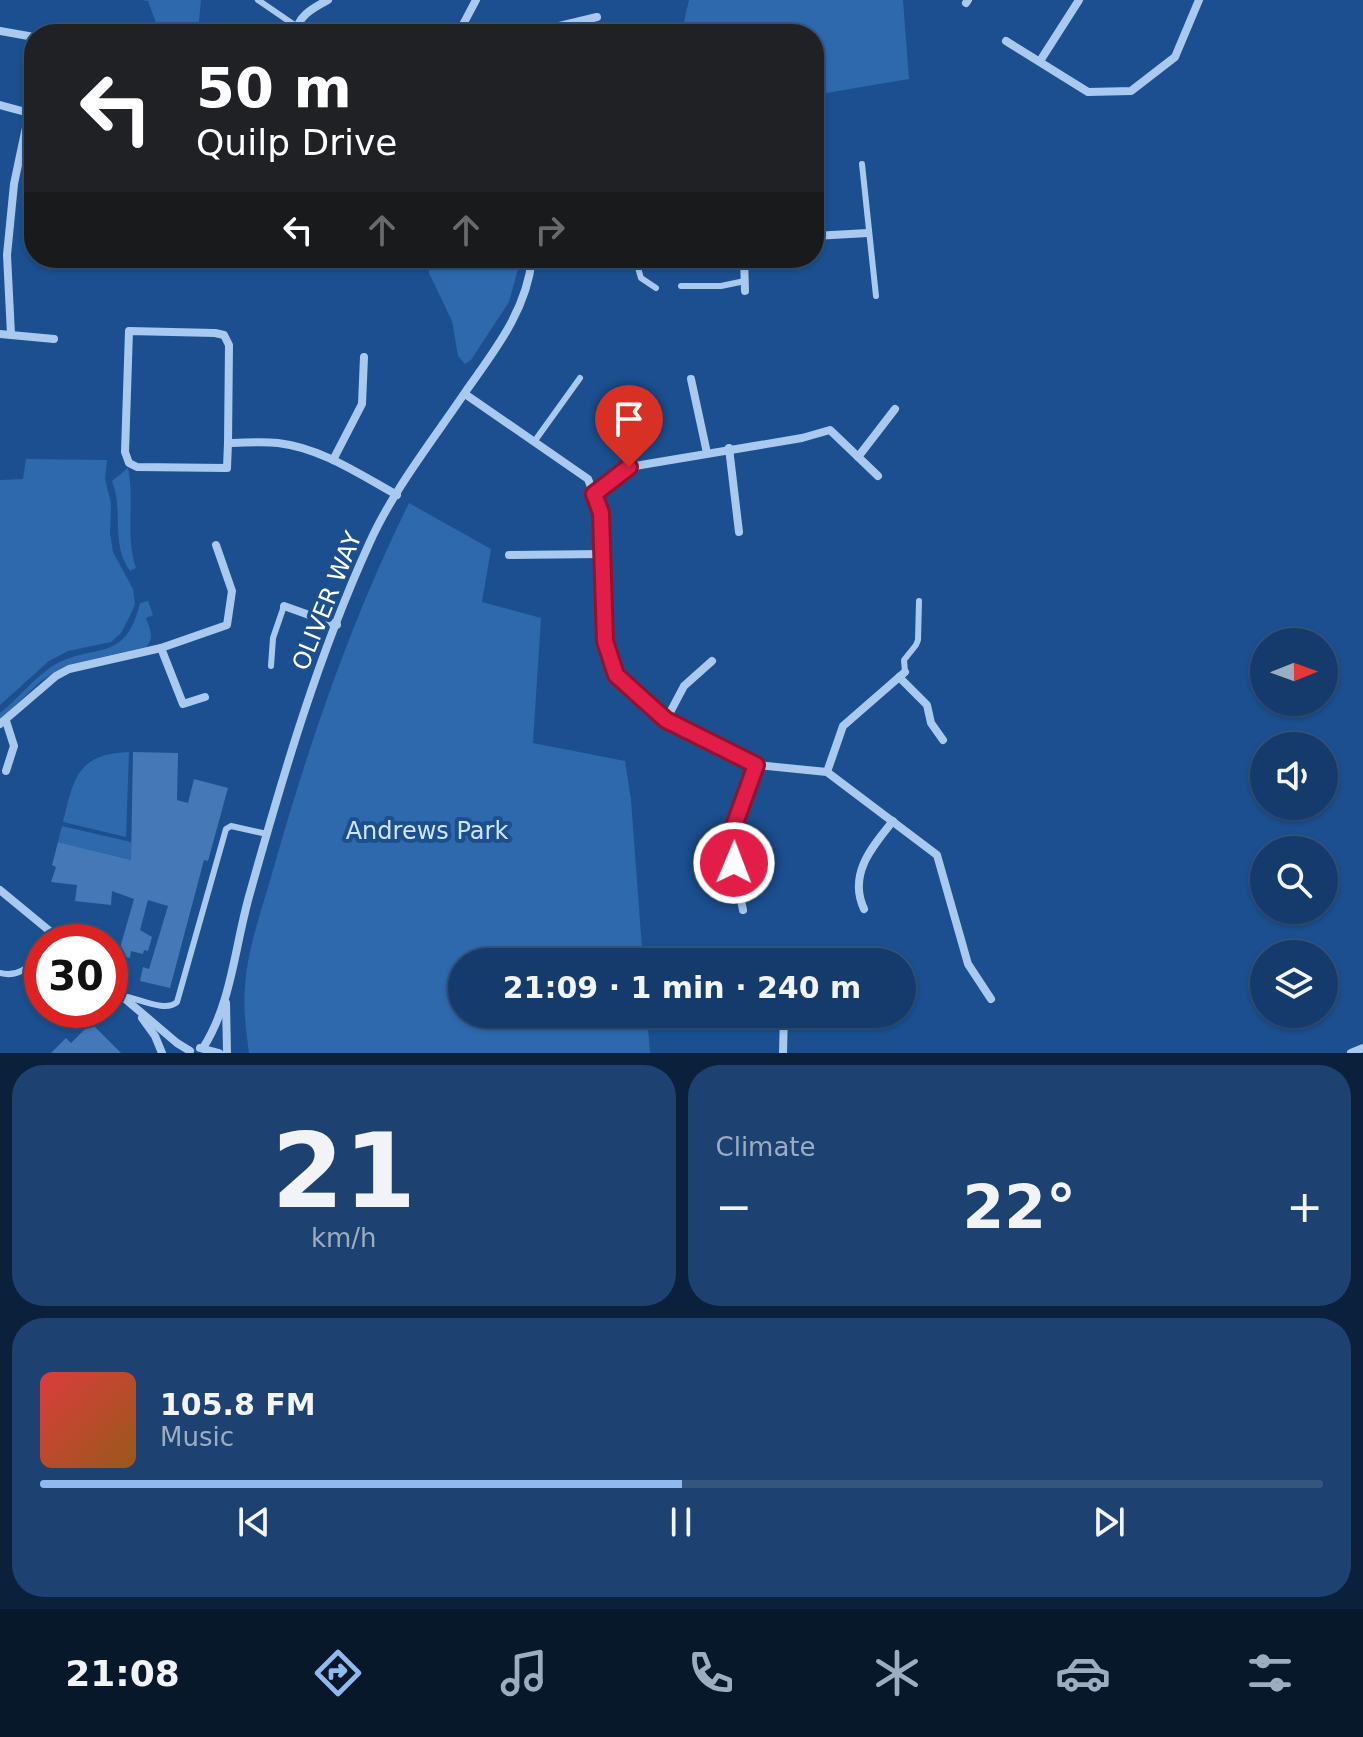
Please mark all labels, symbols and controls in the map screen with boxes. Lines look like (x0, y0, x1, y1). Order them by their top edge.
text: 50 m (196, 55, 352, 120)
icon: left (64, 56, 168, 160)
text: Quilp Drive (196, 122, 397, 163)
icon: left (276, 208, 320, 252)
icon: ahead (360, 208, 404, 252)
icon: ahead (444, 208, 488, 252)
icon: right (528, 208, 572, 252)
pin (595, 385, 663, 467)
icon: arrive (607, 397, 651, 441)
street label: OLIVER WAY (287, 527, 368, 674)
north arrow (1250, 628, 1338, 716)
map controls (1250, 628, 1338, 1028)
button: sound (1250, 732, 1338, 820)
park label: Andrews Park (346, 817, 508, 845)
position arrow (692, 821, 776, 905)
button: search (1250, 836, 1338, 924)
speed limit sign: 30 (24, 924, 128, 1028)
button: layers (1250, 940, 1338, 1028)
text: 21:09 · 1 min · 240 m (503, 970, 861, 1005)
text: 21 (271, 1110, 416, 1232)
text: Climate (716, 1132, 816, 1162)
text: 22° (963, 1172, 1076, 1242)
text: − (716, 1181, 752, 1232)
text: + (1286, 1181, 1323, 1232)
text: km/h (311, 1223, 377, 1253)
text: 105.8 FM (160, 1387, 316, 1422)
text: Music (160, 1422, 234, 1452)
icon: previous (232, 1500, 276, 1544)
icon: pause (659, 1500, 703, 1544)
icon: next (1087, 1500, 1131, 1544)
icon: directions (310, 1645, 366, 1701)
icon: music (496, 1645, 552, 1701)
icon: phone (683, 1645, 739, 1701)
icon: climate (869, 1645, 925, 1701)
icon: car (1055, 1645, 1111, 1701)
icon: filters (1242, 1645, 1298, 1701)
text: 21:08 (65, 1653, 180, 1694)

